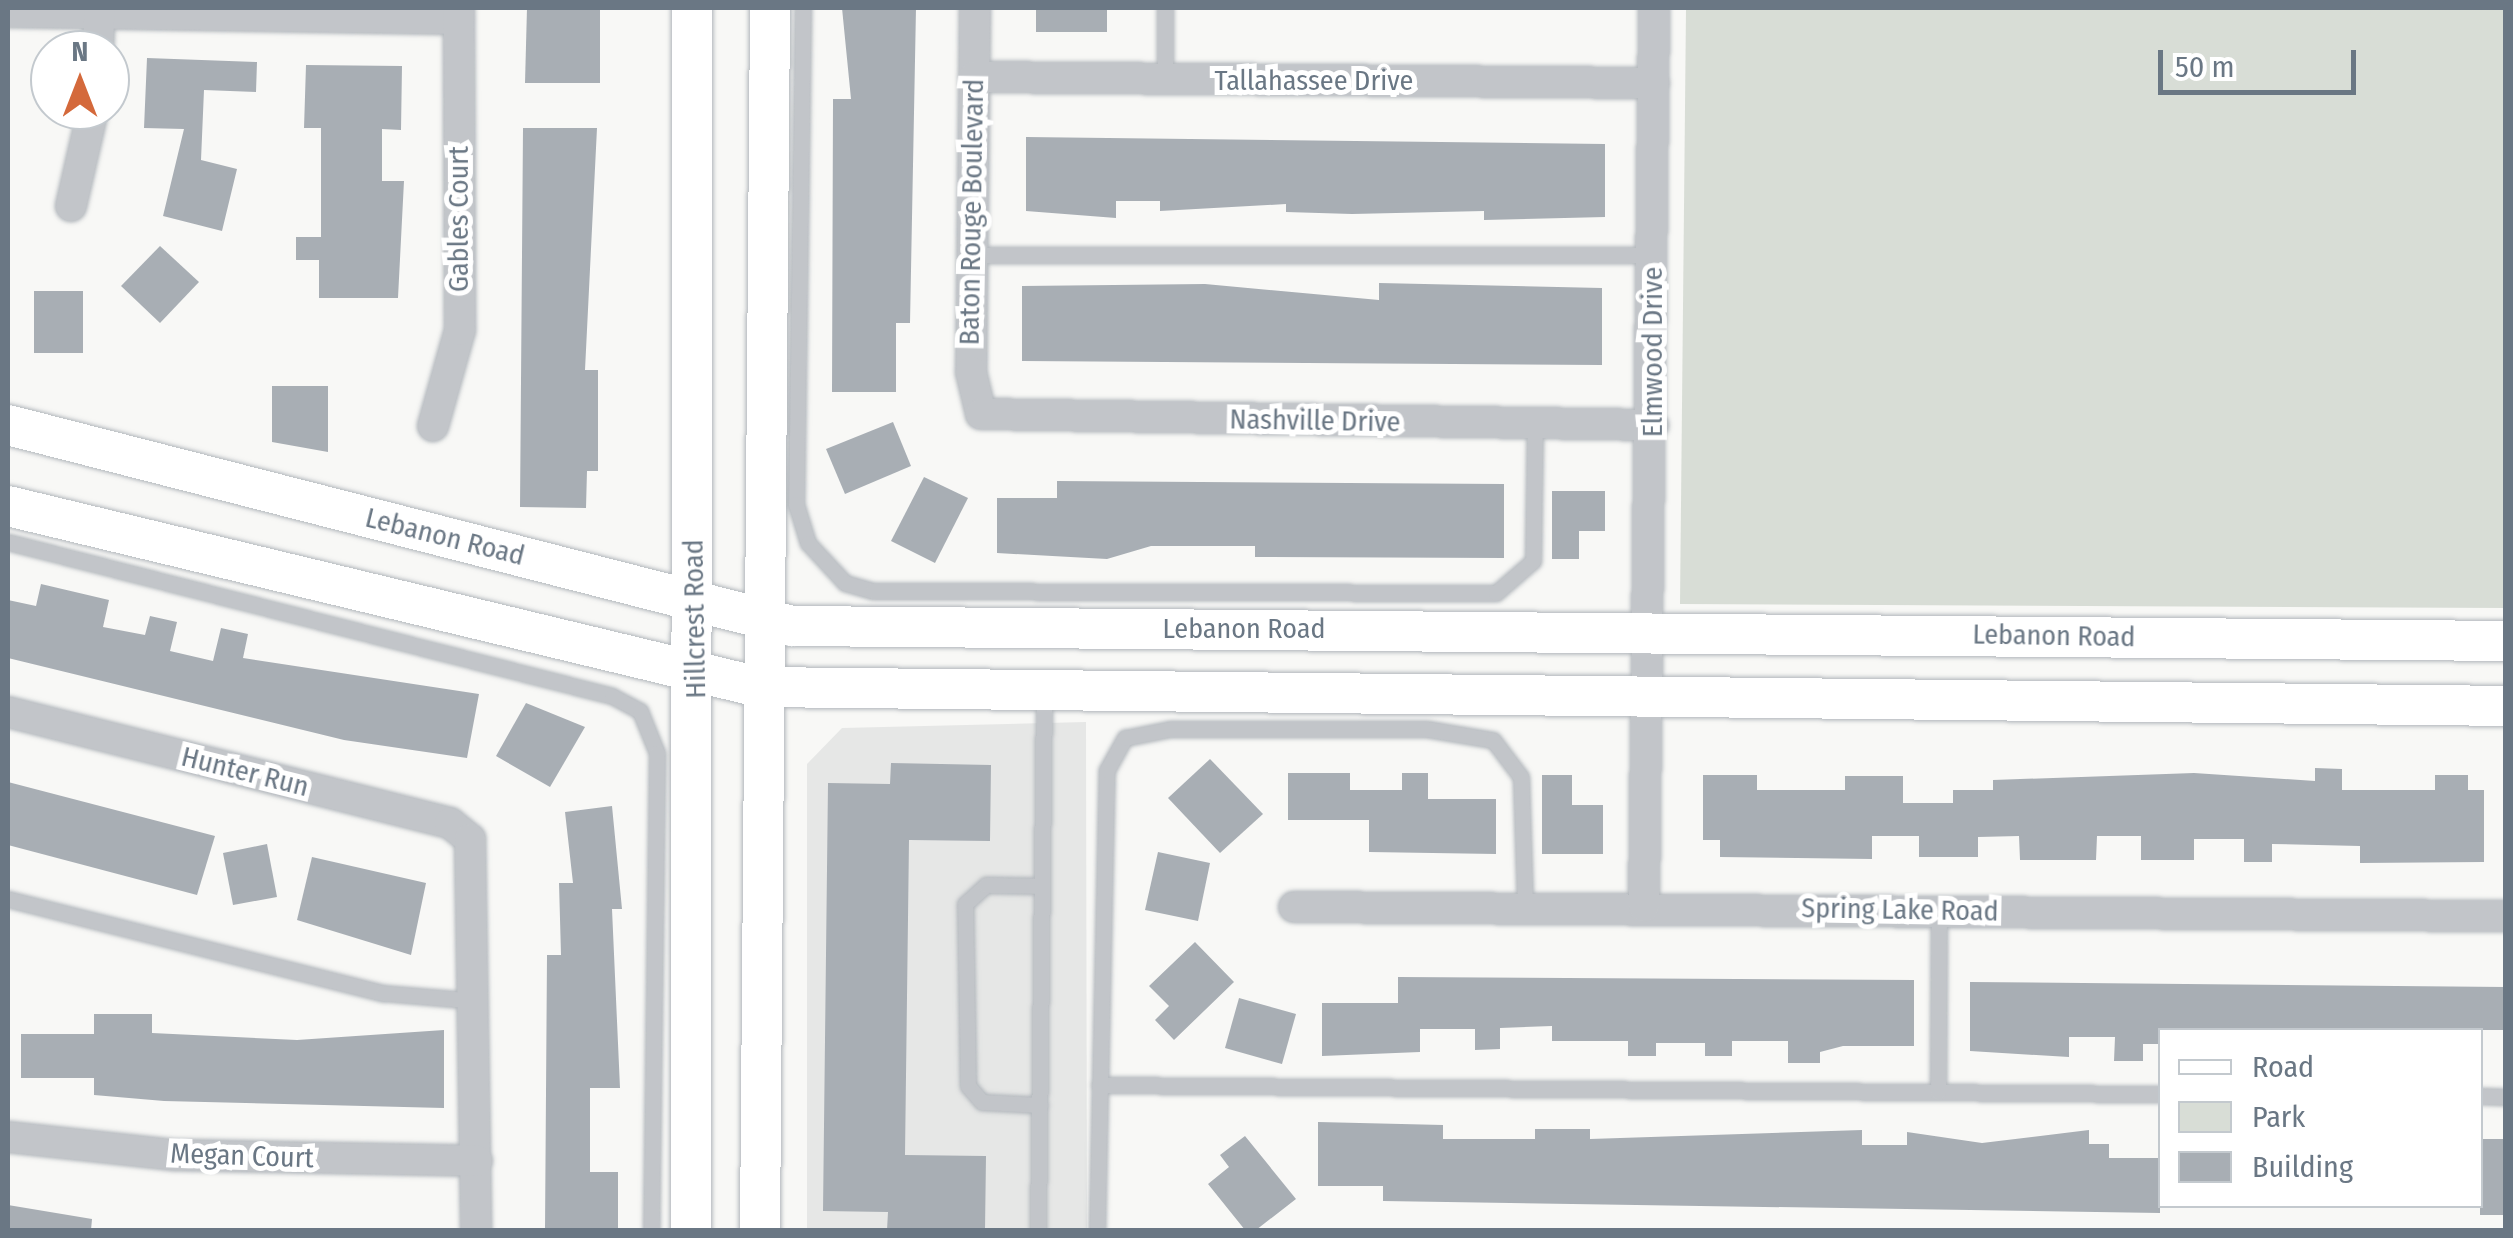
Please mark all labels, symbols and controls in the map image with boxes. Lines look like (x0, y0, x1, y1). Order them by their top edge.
north arrow (30, 30, 130, 130)
scale bar (2163, 30, 2360, 92)
text: N (72, 35, 88, 68)
text: 50 m (2175, 49, 2235, 85)
street label: Tallahassee Drive (1215, 64, 1413, 98)
street label: Baton Rouge Boulevard (953, 78, 991, 346)
street label: Gables Court (442, 146, 476, 292)
street label: Elmwood Drive (1636, 267, 1670, 437)
street label: Nashville Drive (1229, 403, 1401, 439)
street label: Lebanon Road (362, 501, 528, 573)
street label: Hillcrest Road (677, 539, 713, 699)
street label: Lebanon Road (1163, 612, 1325, 646)
street label: Lebanon Road (1972, 618, 2136, 654)
street label: Hunter Run (178, 740, 312, 804)
street label: Spring Lake Road (1801, 891, 1999, 929)
legend (2158, 1028, 2483, 1208)
text: Road (2252, 1049, 2314, 1085)
text: Park (2252, 1099, 2305, 1135)
street label: Megan Court (170, 1137, 314, 1175)
text: Building (2252, 1149, 2353, 1185)

